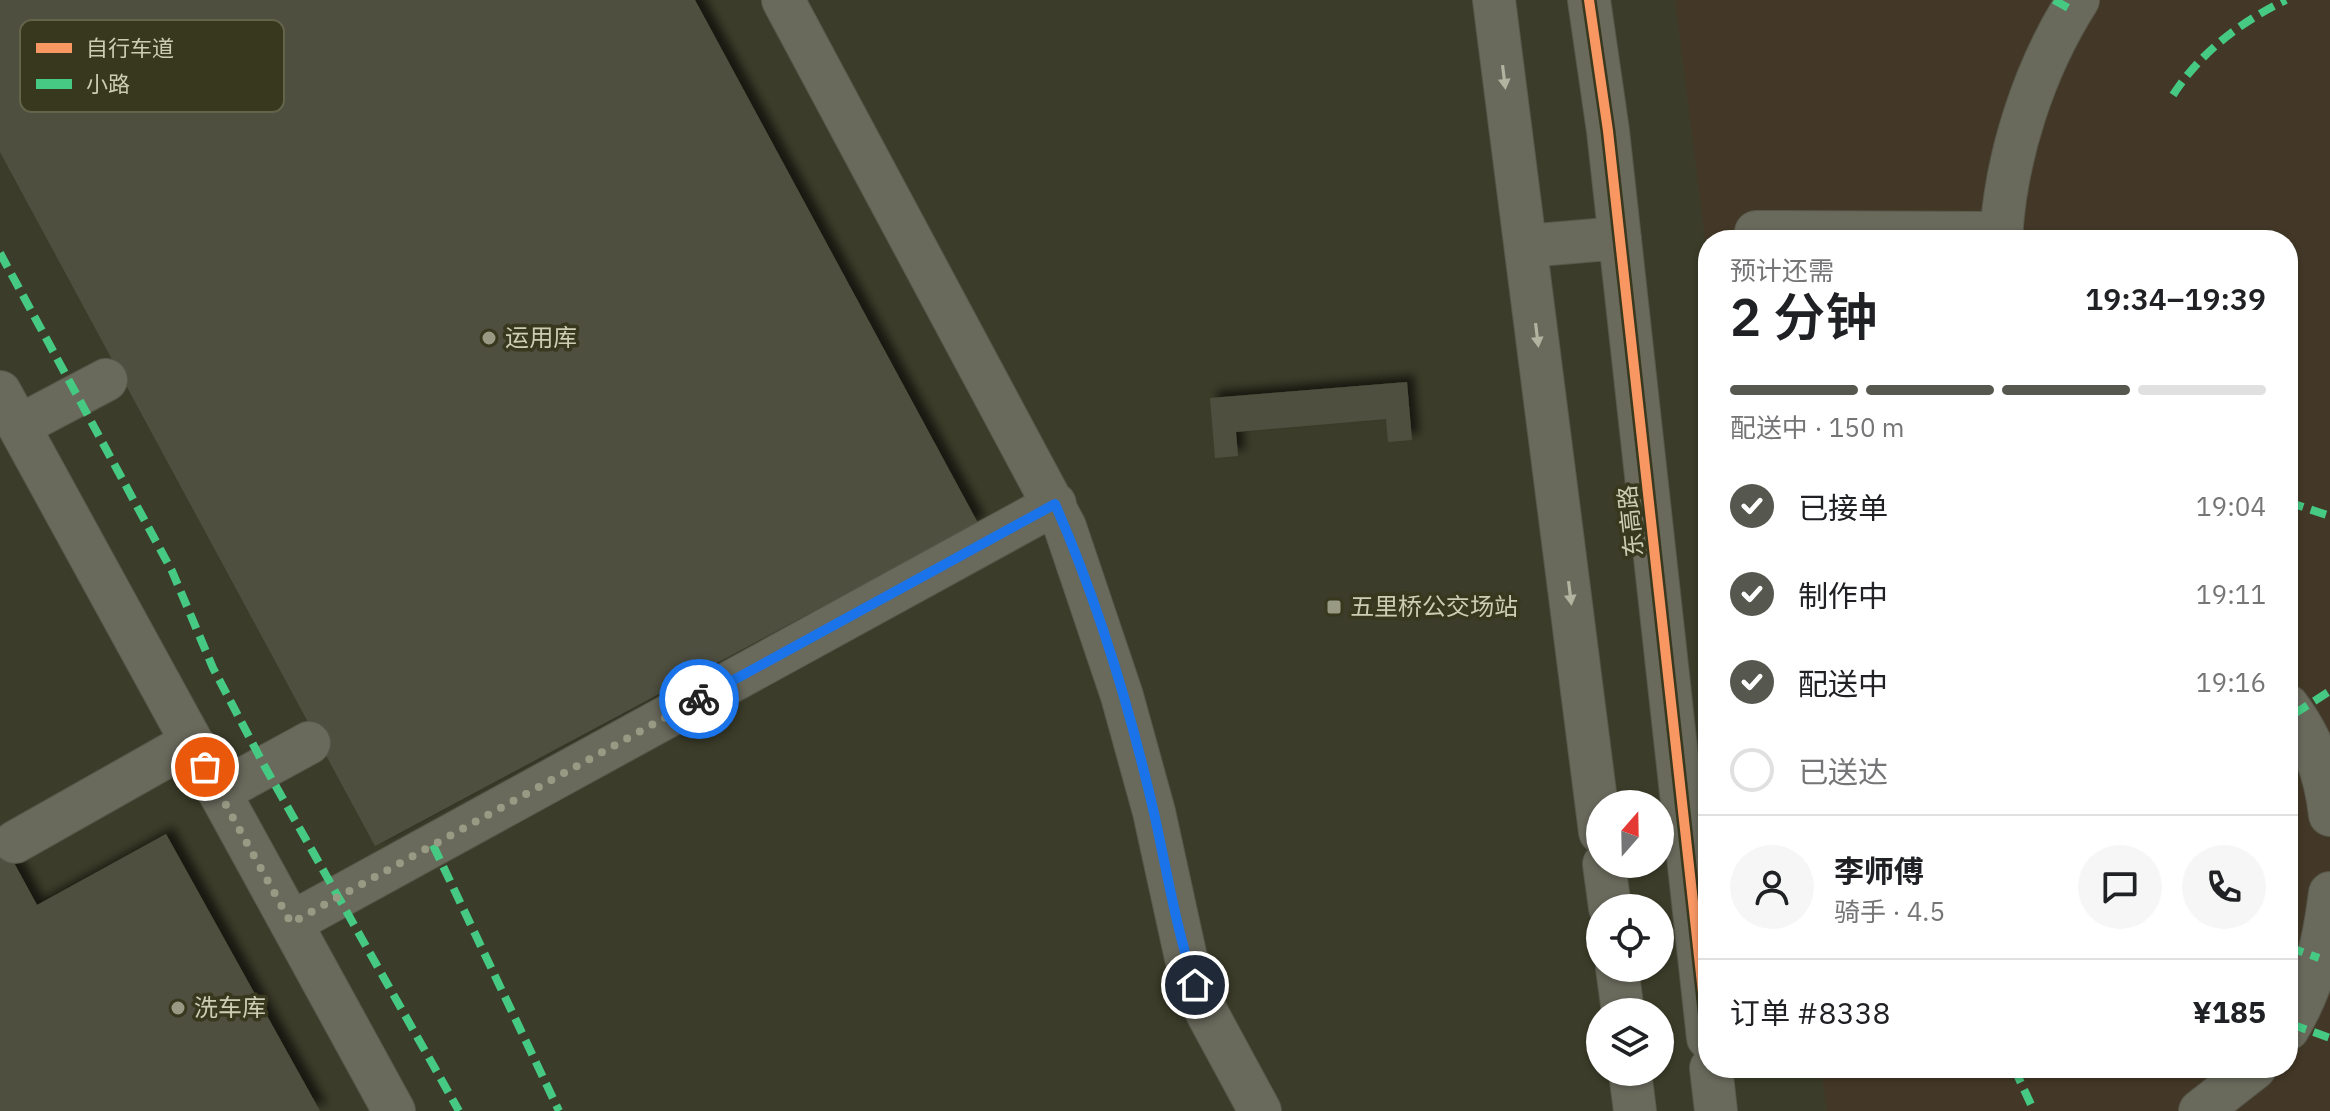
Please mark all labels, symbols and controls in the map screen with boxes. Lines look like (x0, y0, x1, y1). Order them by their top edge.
legend (20, 20, 284, 112)
text: 自行车道 (86, 33, 174, 62)
one-way arrow (1498, 65, 1511, 90)
text: 小路 (86, 69, 130, 98)
text: 预计还需 (1730, 253, 1834, 287)
text: 19:34–19:39 (2085, 279, 2266, 318)
text: 2 分钟 (1730, 283, 1877, 350)
place label: 运用库 (505, 321, 577, 353)
one-way arrow (1531, 323, 1544, 348)
marker: 运用库 (480, 329, 498, 347)
text: 配送中 · 150 m (1730, 410, 1904, 444)
street label: 东高路 (1610, 484, 1650, 559)
icon: check (1730, 484, 1774, 528)
text: 已接单 (1798, 488, 1888, 527)
text: 19:04 (2196, 489, 2266, 523)
icon: check (1730, 572, 1774, 616)
text: 制作中 (1798, 576, 1888, 615)
text: 19:11 (2196, 577, 2266, 611)
one-way arrow (1564, 581, 1577, 606)
place label: 五里桥公交场站 (1350, 590, 1518, 622)
marker: 五里桥公交场站 (1325, 598, 1343, 616)
courier (659, 659, 739, 739)
icon: check (1730, 660, 1774, 704)
text: 配送中 (1798, 664, 1888, 703)
text: 19:16 (2196, 665, 2266, 699)
icon: bike (677, 677, 721, 721)
pin (171, 733, 239, 801)
icon: bag (183, 745, 227, 789)
text: 已送达 (1798, 752, 1888, 791)
north arrow (1586, 790, 1674, 878)
map controls (1586, 790, 1674, 1086)
button: person (1730, 845, 1814, 929)
button: chat (2078, 845, 2162, 929)
button: phone (2182, 845, 2266, 929)
text: 李师傅 (1834, 851, 1924, 890)
button: locate (1586, 894, 1674, 982)
text: 骑手 · 4.5 (1834, 894, 1945, 928)
pin (1161, 951, 1229, 1019)
icon: home (1173, 963, 1217, 1007)
place label: 洗车库 (194, 991, 266, 1023)
text: ¥185 (2193, 992, 2266, 1031)
text: 订单 #8338 (1730, 993, 1890, 1032)
button: layers (1586, 998, 1674, 1086)
marker: 洗车库 (169, 999, 187, 1017)

